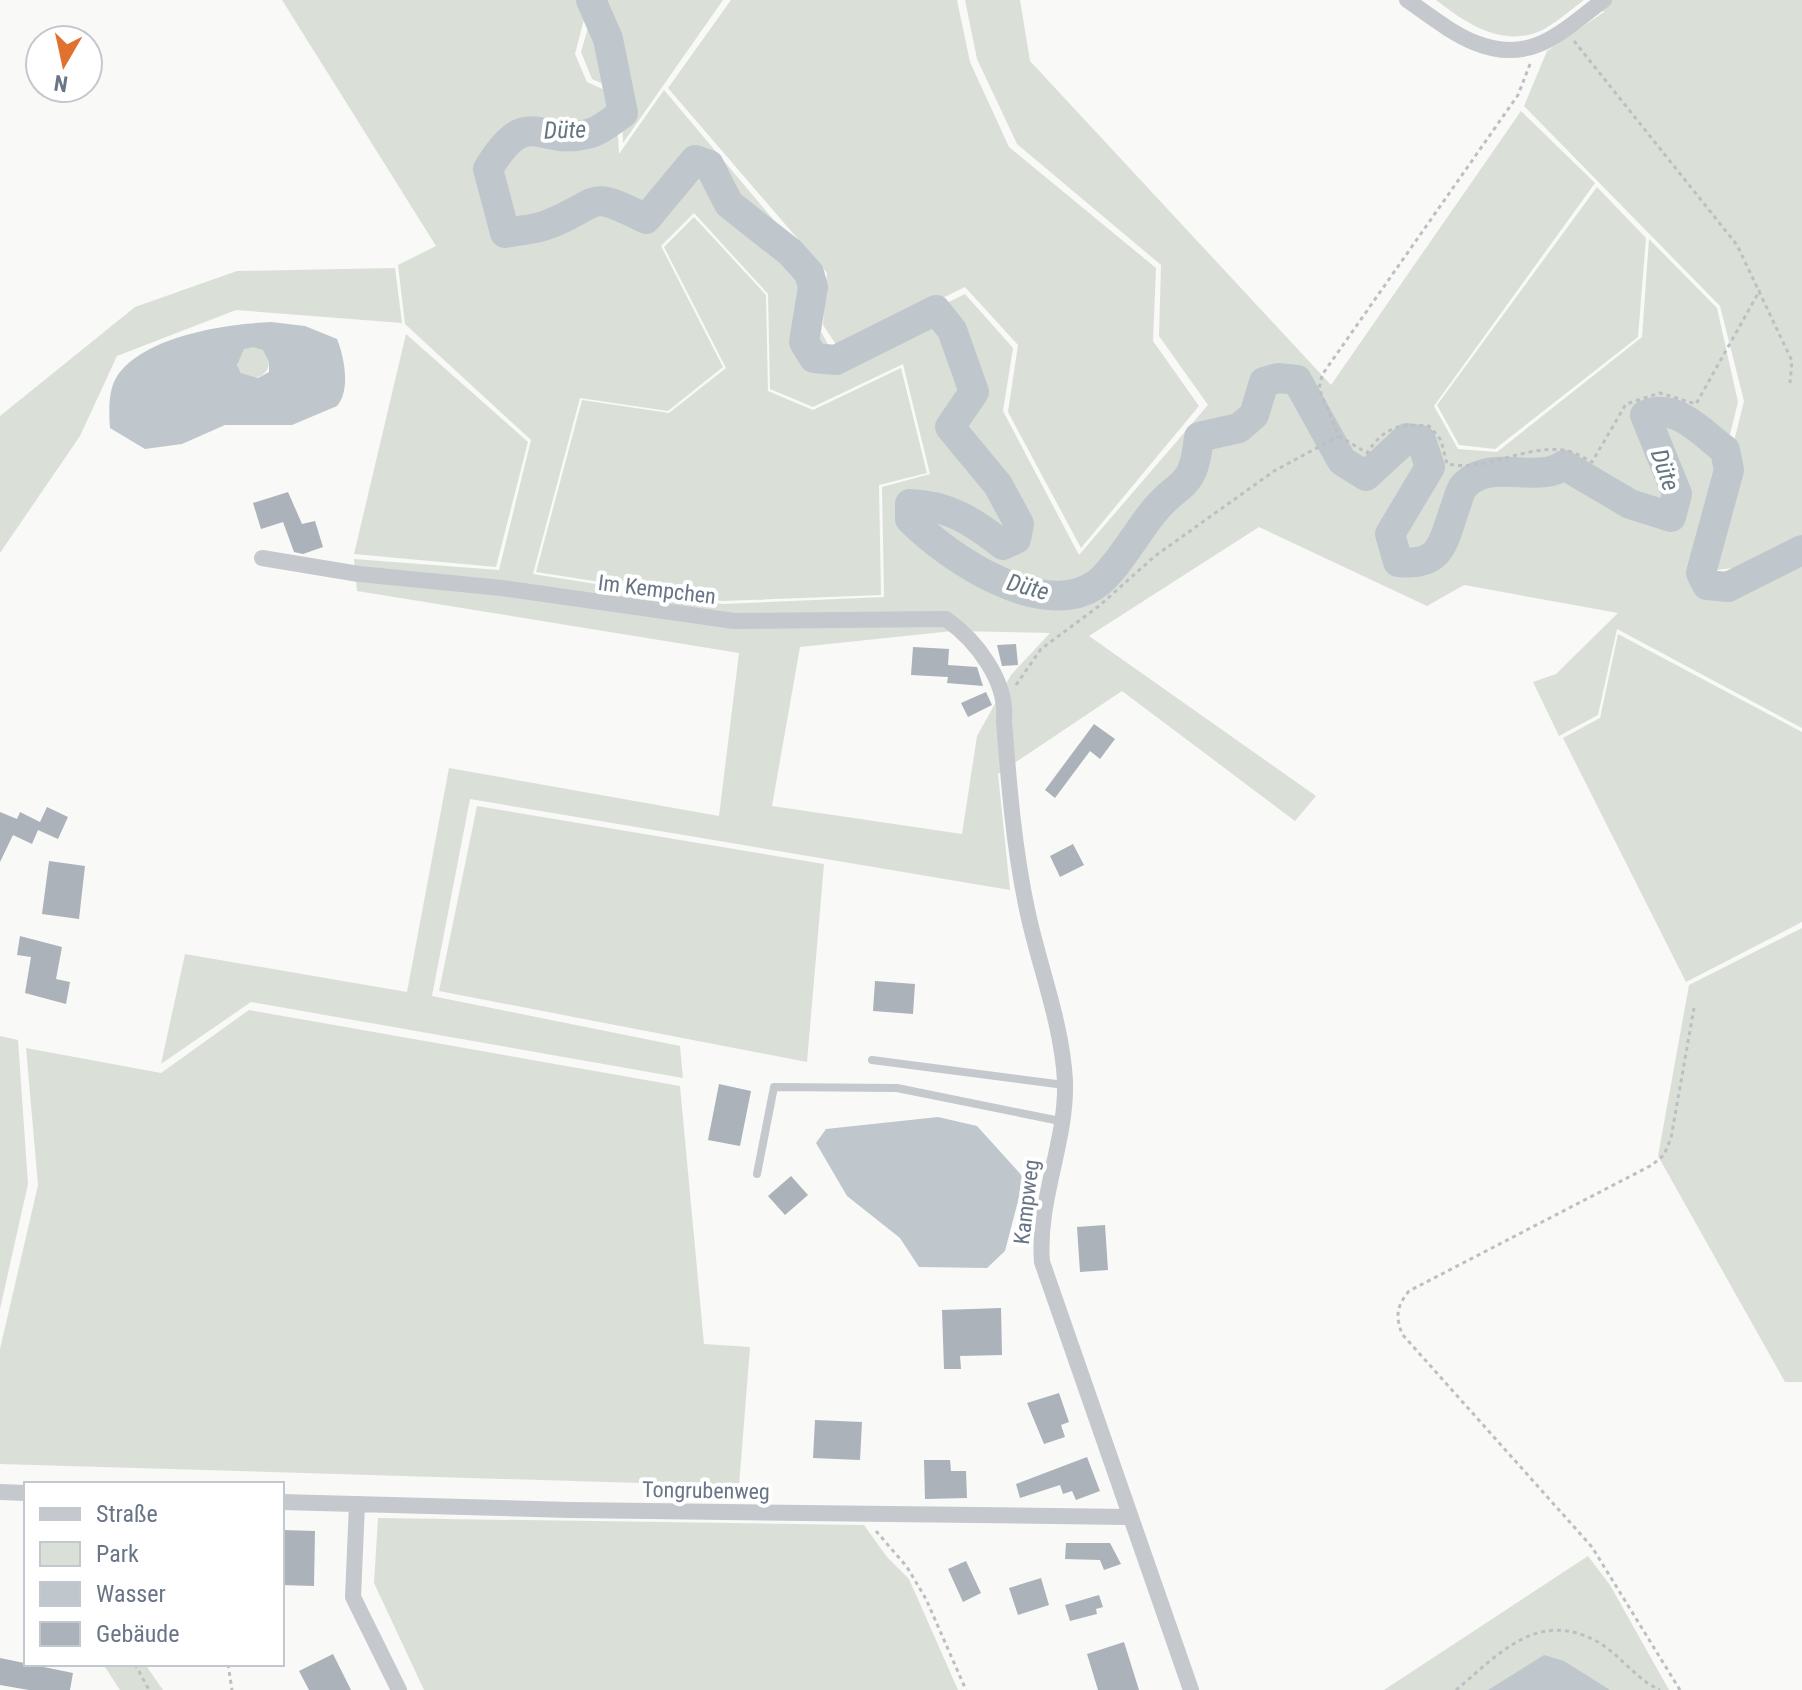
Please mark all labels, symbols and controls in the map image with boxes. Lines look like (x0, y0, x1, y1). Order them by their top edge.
north arrow (24, 24, 104, 104)
text: N (52, 70, 70, 97)
water label: Düte (543, 115, 587, 145)
water label: Düte (1645, 445, 1685, 495)
water label: Düte (1004, 568, 1052, 606)
street label: Im Kempchen (597, 570, 717, 609)
street label: Kampweg (1009, 1158, 1044, 1246)
street label: Tongrubenweg (642, 1477, 770, 1504)
legend (24, 1482, 284, 1666)
text: Straße (96, 1500, 158, 1528)
text: Park (96, 1540, 139, 1568)
text: Wasser (96, 1580, 166, 1608)
text: Gebäude (96, 1620, 180, 1648)

